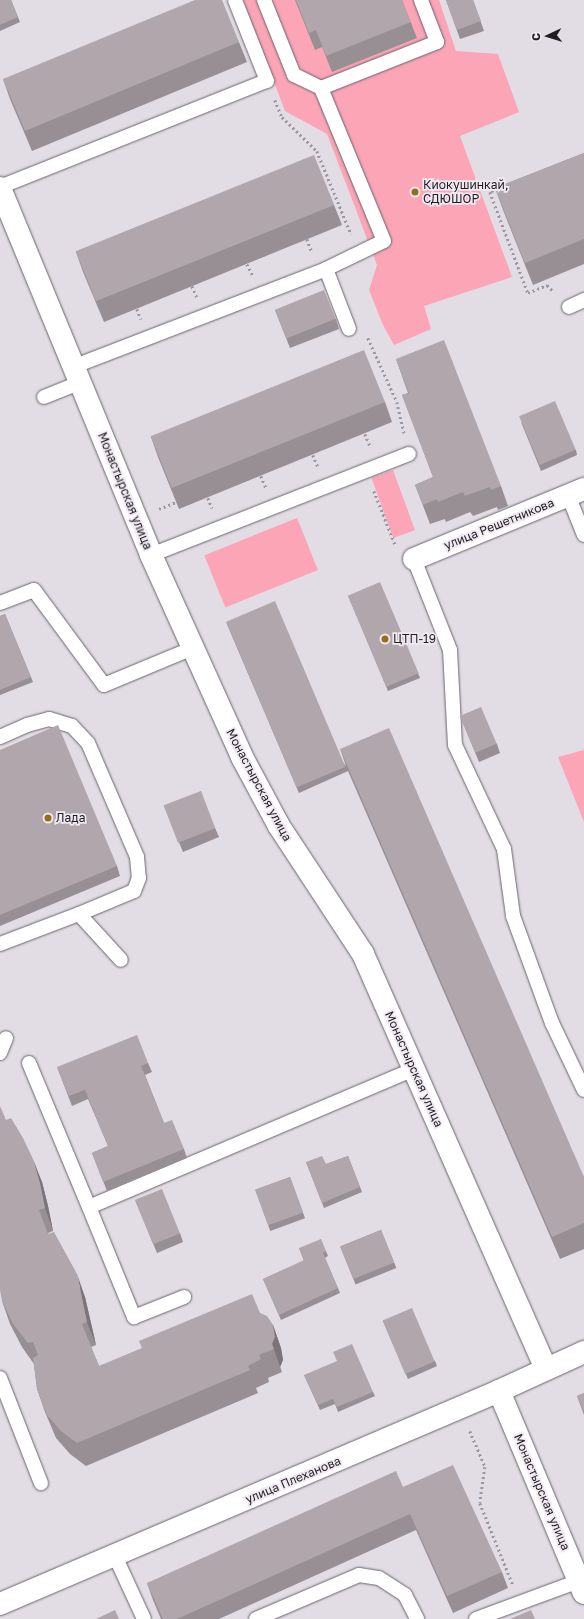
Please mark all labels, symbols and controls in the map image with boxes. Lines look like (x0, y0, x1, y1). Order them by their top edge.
north arrow (528, 16, 568, 56)
text: С (529, 33, 542, 41)
place label: Киокушинкай, СДЮШОР (423, 178, 508, 206)
marker: Киокушинкай, СДЮШОР (410, 187, 420, 197)
street label: Монастырская улица (95, 430, 155, 552)
street label: улица Решетникова (442, 495, 556, 553)
place label: ЦТП-19 (393, 632, 436, 646)
marker: ЦТП-19 (380, 634, 390, 644)
street label: Монастырская улица (223, 726, 295, 844)
place label: Лада (56, 811, 86, 825)
marker: Лада (43, 813, 53, 823)
street label: Монастырская улица (382, 1009, 446, 1129)
street label: Монастырская улица (511, 1432, 573, 1552)
street label: улица Плеханова (243, 1453, 343, 1507)

